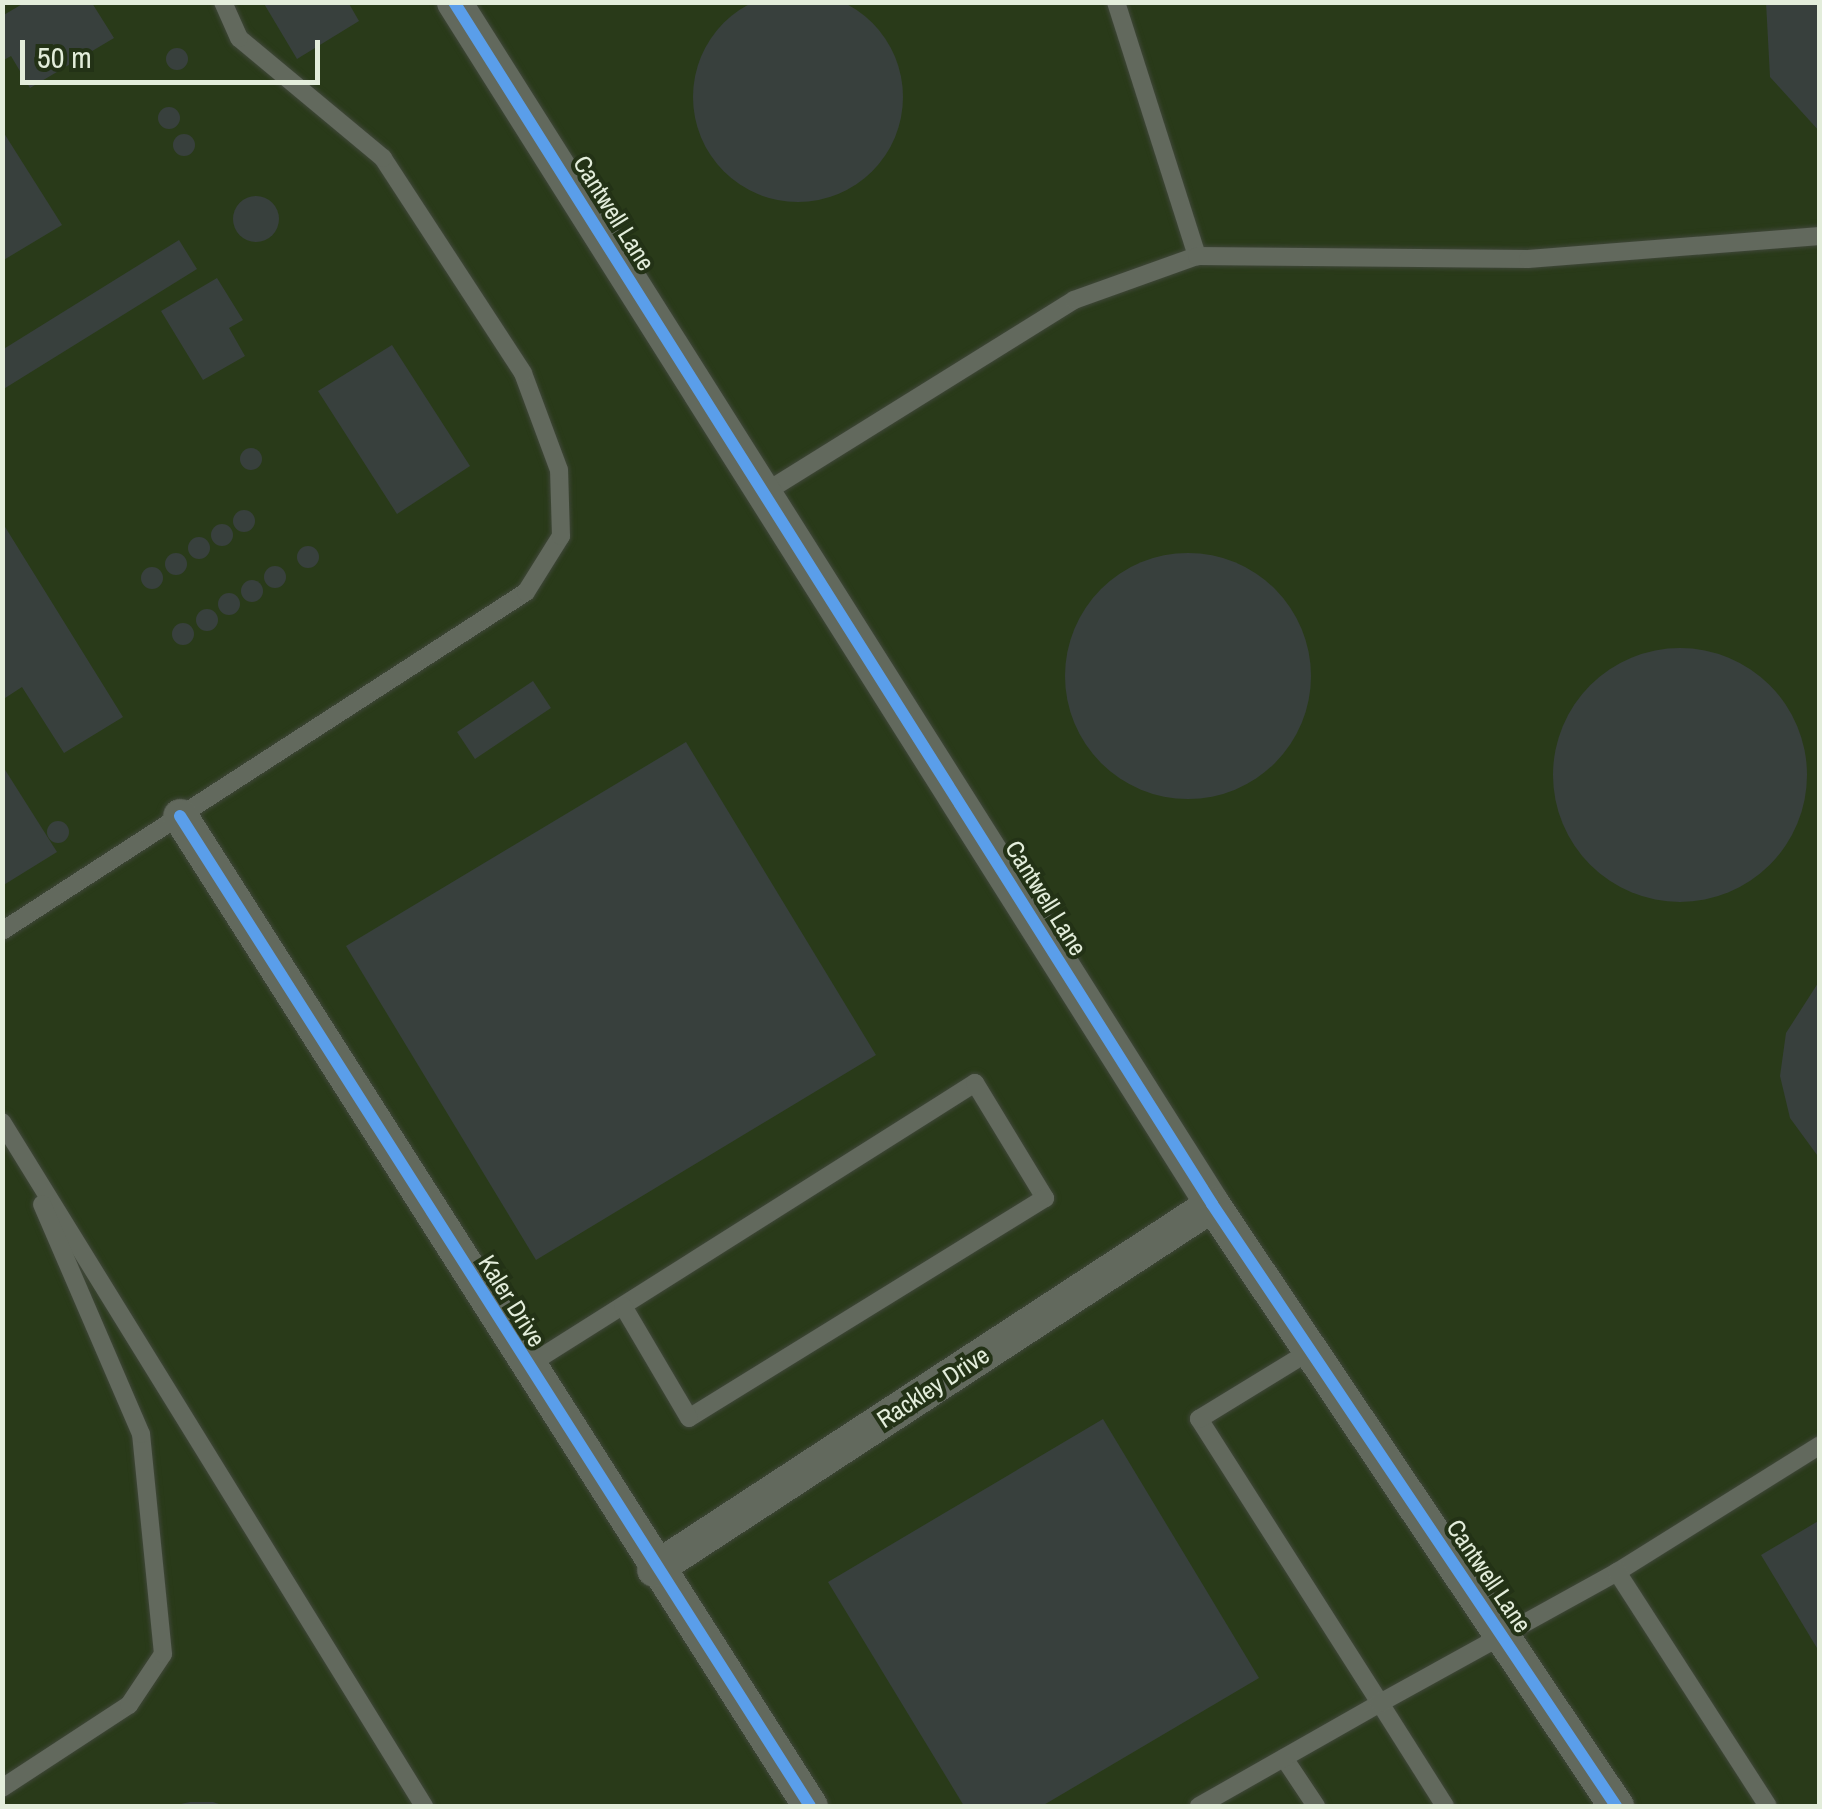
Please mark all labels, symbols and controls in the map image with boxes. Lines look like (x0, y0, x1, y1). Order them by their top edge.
scale bar (25, 20, 325, 82)
text: 50 m (37, 37, 92, 77)
street label: Cantwell Lane (567, 150, 661, 276)
street label: Cantwell Lane (999, 835, 1093, 961)
street label: Kaler Drive (472, 1250, 552, 1352)
street label: Rackley Drive (871, 1340, 995, 1434)
street label: Cantwell Lane (1440, 1514, 1538, 1638)

